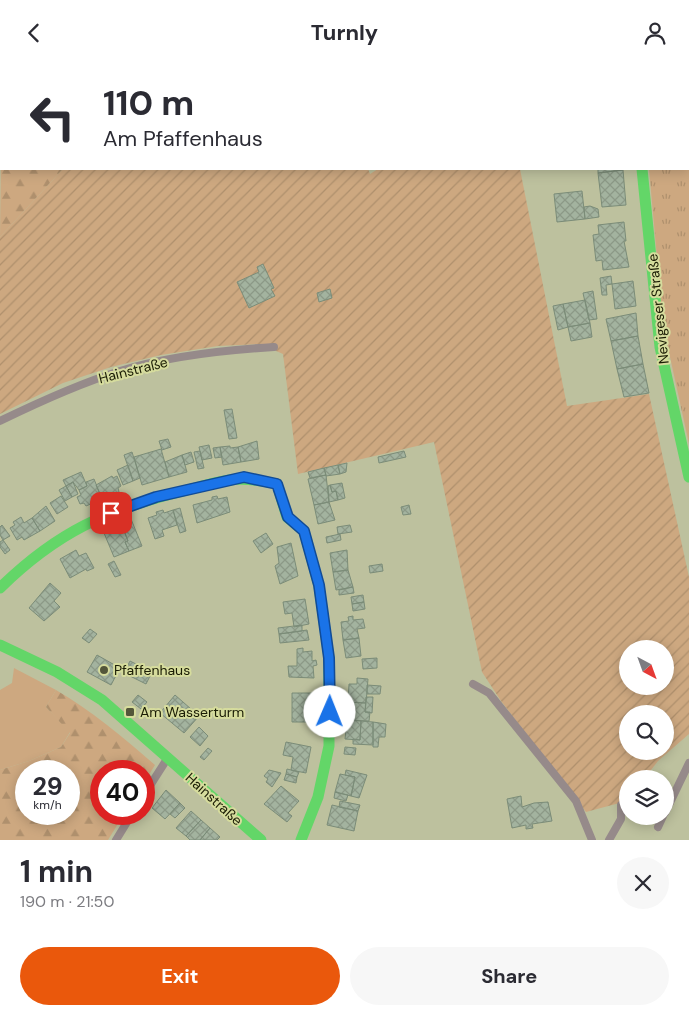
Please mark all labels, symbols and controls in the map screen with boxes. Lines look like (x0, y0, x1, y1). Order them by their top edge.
text: Turnly (311, 18, 378, 47)
icon: back (20, 19, 48, 47)
icon: person (641, 19, 669, 47)
text: 110 m (103, 80, 194, 126)
icon: left (20, 85, 85, 150)
text: Am Pfaffenhaus (103, 124, 263, 153)
street label: Nevigeser Straße (643, 253, 673, 365)
street label: Hainstraße (97, 353, 169, 387)
pin (90, 492, 132, 534)
icon: arrive (97, 499, 125, 527)
north arrow (619, 640, 674, 695)
map controls (619, 640, 674, 825)
place label: Pfaffenhaus (114, 661, 190, 679)
marker: Pfaffenhaus (98, 664, 110, 676)
position arrow (303, 685, 355, 737)
place label: Am Wasserturm (140, 703, 244, 721)
button: search (619, 705, 674, 760)
marker: Am Wasserturm (124, 706, 136, 718)
speed limit sign: 40 (90, 760, 155, 825)
street label: Hainstraße (182, 769, 246, 829)
text: 29 (32, 770, 63, 803)
button: layers (619, 770, 674, 825)
text: km/h (33, 797, 62, 813)
text: 1 min (20, 852, 93, 891)
button: close (617, 857, 669, 909)
text: 190 m · 21:50 (20, 891, 114, 912)
button: Exit (20, 947, 340, 1005)
button: Share (350, 947, 669, 1005)

